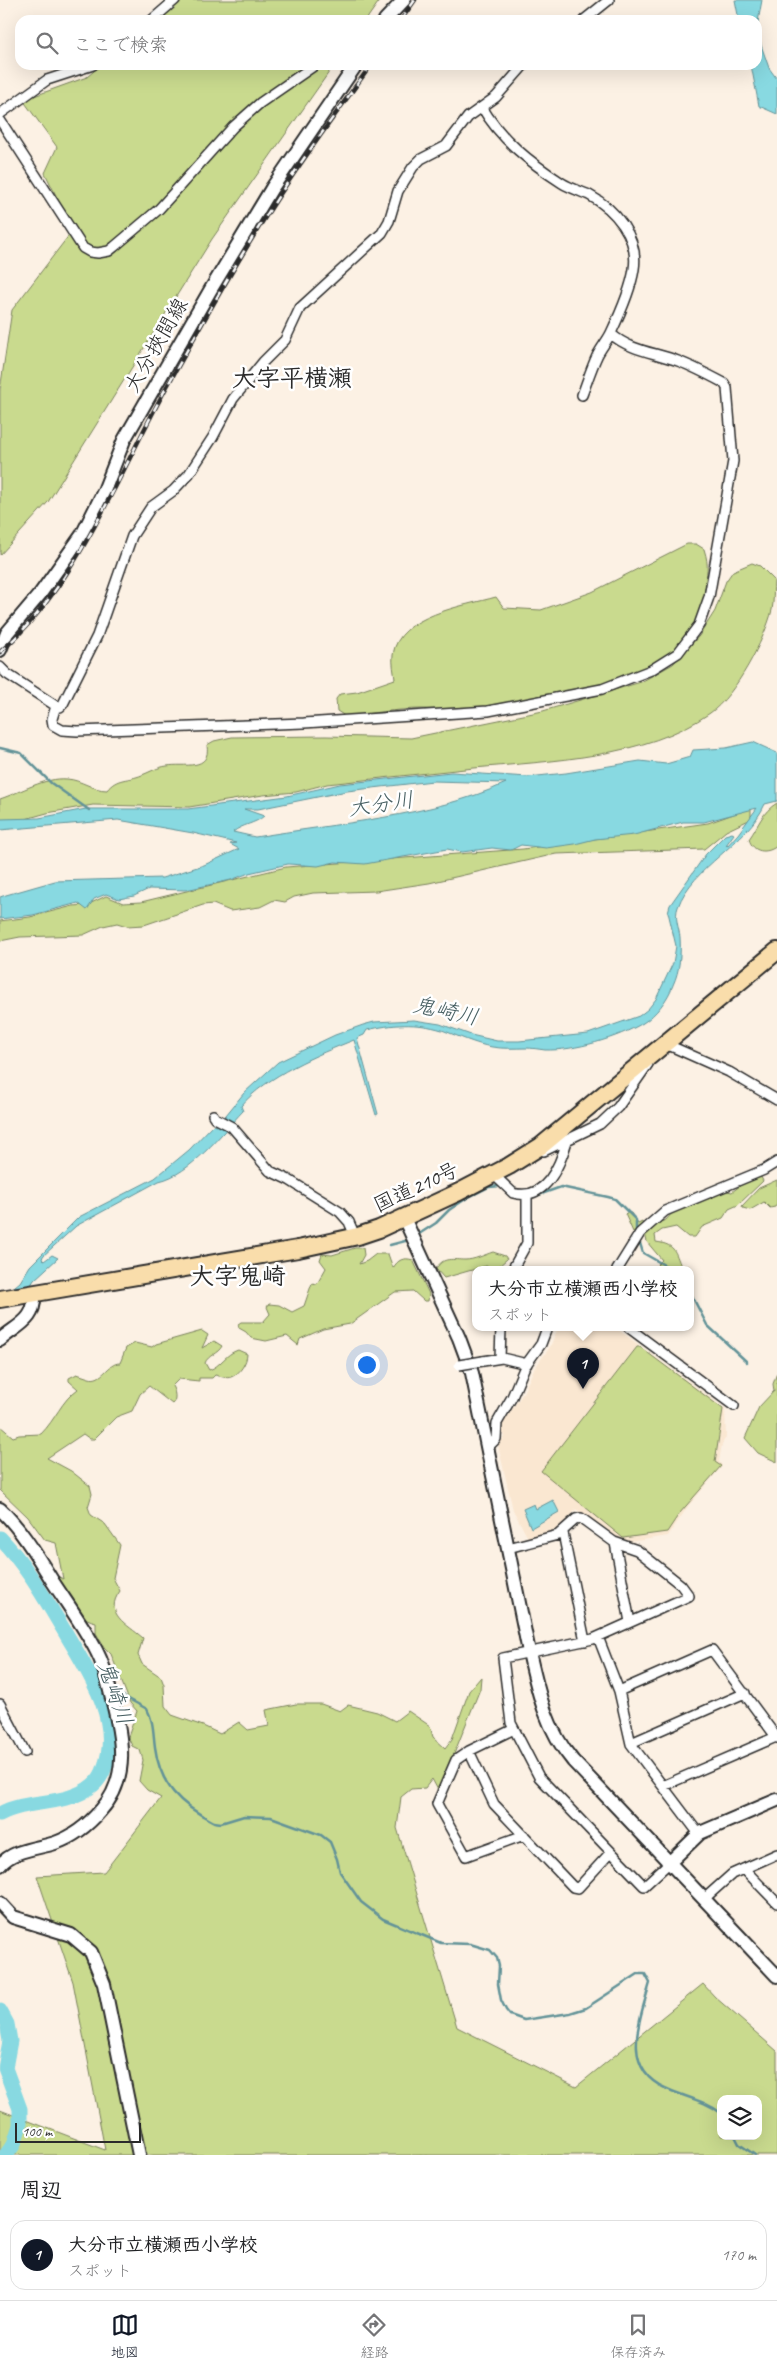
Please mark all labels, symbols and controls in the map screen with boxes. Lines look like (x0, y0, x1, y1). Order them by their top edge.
search box (15, 15, 762, 70)
icon: search (33, 29, 61, 57)
text: ここで検索 (73, 33, 168, 57)
street label: 大分挾間線 (118, 293, 194, 397)
district label: 大字平横瀬 (232, 363, 352, 393)
water label: 大分川 (346, 786, 416, 822)
water label: 鬼崎川 (411, 990, 481, 1032)
street label: 国道210号 (369, 1156, 463, 1218)
district label: 大字鬼崎 (190, 1261, 286, 1291)
popup (472, 1266, 694, 1331)
text: 大分市立横瀬西小学校 (488, 1277, 678, 1301)
text: スポット (488, 1305, 552, 1325)
pin: 1 (567, 1348, 599, 1389)
your location (354, 1352, 380, 1378)
water label: 鬼崎川 (91, 1657, 139, 1729)
map controls (717, 2095, 762, 2140)
button: layers (717, 2095, 762, 2140)
scale bar (15, 2120, 141, 2143)
text: 100 m (22, 2123, 52, 2140)
text: 周辺 (20, 2177, 62, 2203)
text: 大分市立横瀬西小学校 (68, 2233, 258, 2257)
text: 1 (33, 2245, 41, 2265)
text: 170 m (722, 2245, 756, 2265)
text: スポット (68, 2261, 132, 2281)
tab: 地図 (111, 2311, 139, 2361)
tab: 経路 (360, 2311, 388, 2361)
tab: 保存済み (610, 2311, 666, 2361)

